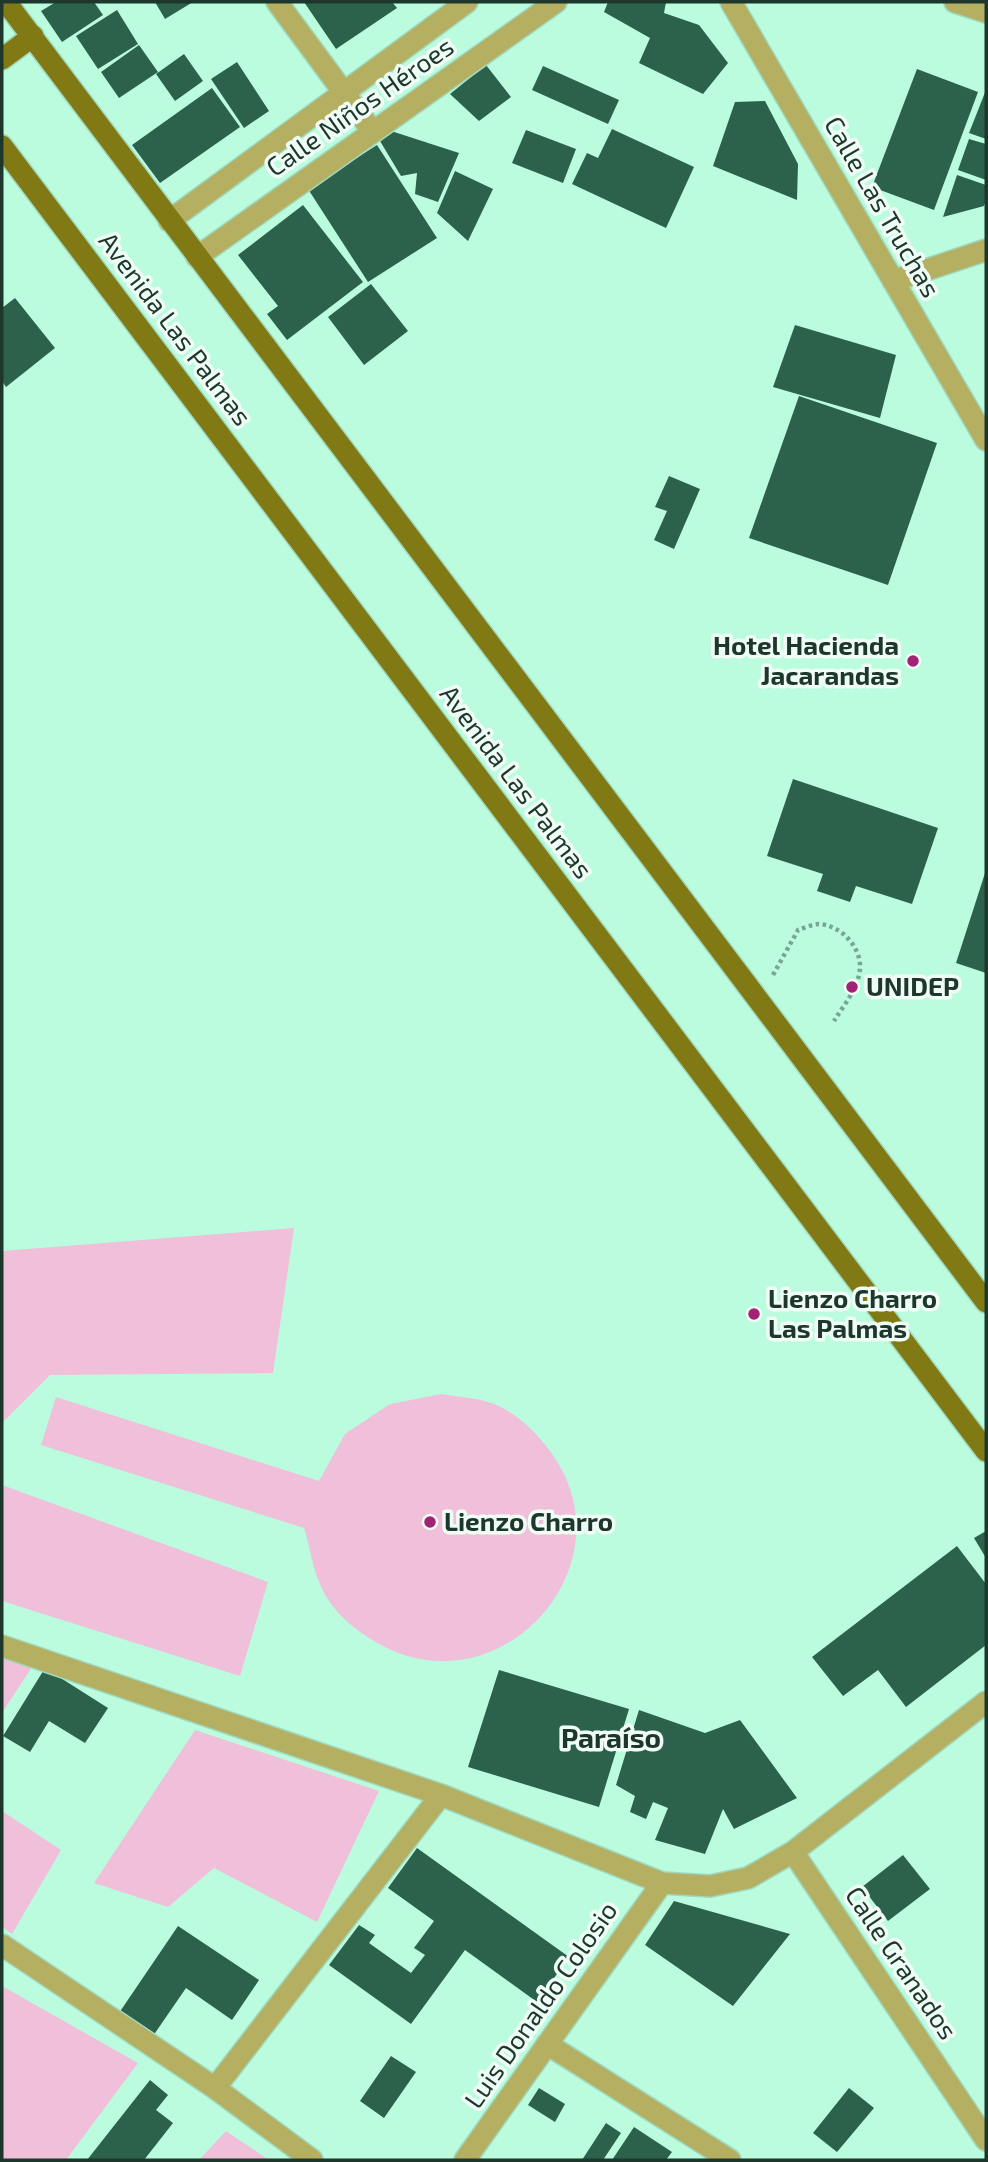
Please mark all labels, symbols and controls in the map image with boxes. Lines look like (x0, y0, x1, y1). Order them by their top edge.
street label: Calle Niños Héroes (260, 30, 459, 182)
street label: Calle Las Truchas (819, 110, 948, 302)
street label: Avenida Las Palmas (93, 225, 259, 431)
place label: Hotel Hacienda Jacarandas (713, 629, 899, 690)
marker: Hotel Hacienda Jacarandas (905, 653, 921, 669)
street label: Avenida Las Palmas (434, 678, 600, 884)
place label: UNIDEP (866, 970, 959, 1001)
marker: UNIDEP (844, 979, 860, 995)
place label: Lienzo Charro Las Palmas (768, 1282, 937, 1343)
marker: Lienzo Charro Las Palmas (746, 1306, 762, 1322)
place label: Lienzo Charro (444, 1505, 613, 1536)
marker: Lienzo Charro (422, 1514, 438, 1530)
district label: Paraíso (561, 1720, 661, 1754)
street label: Calle Granados (840, 1880, 965, 2044)
street label: Luis Donaldo Colosio (457, 1895, 623, 2113)

